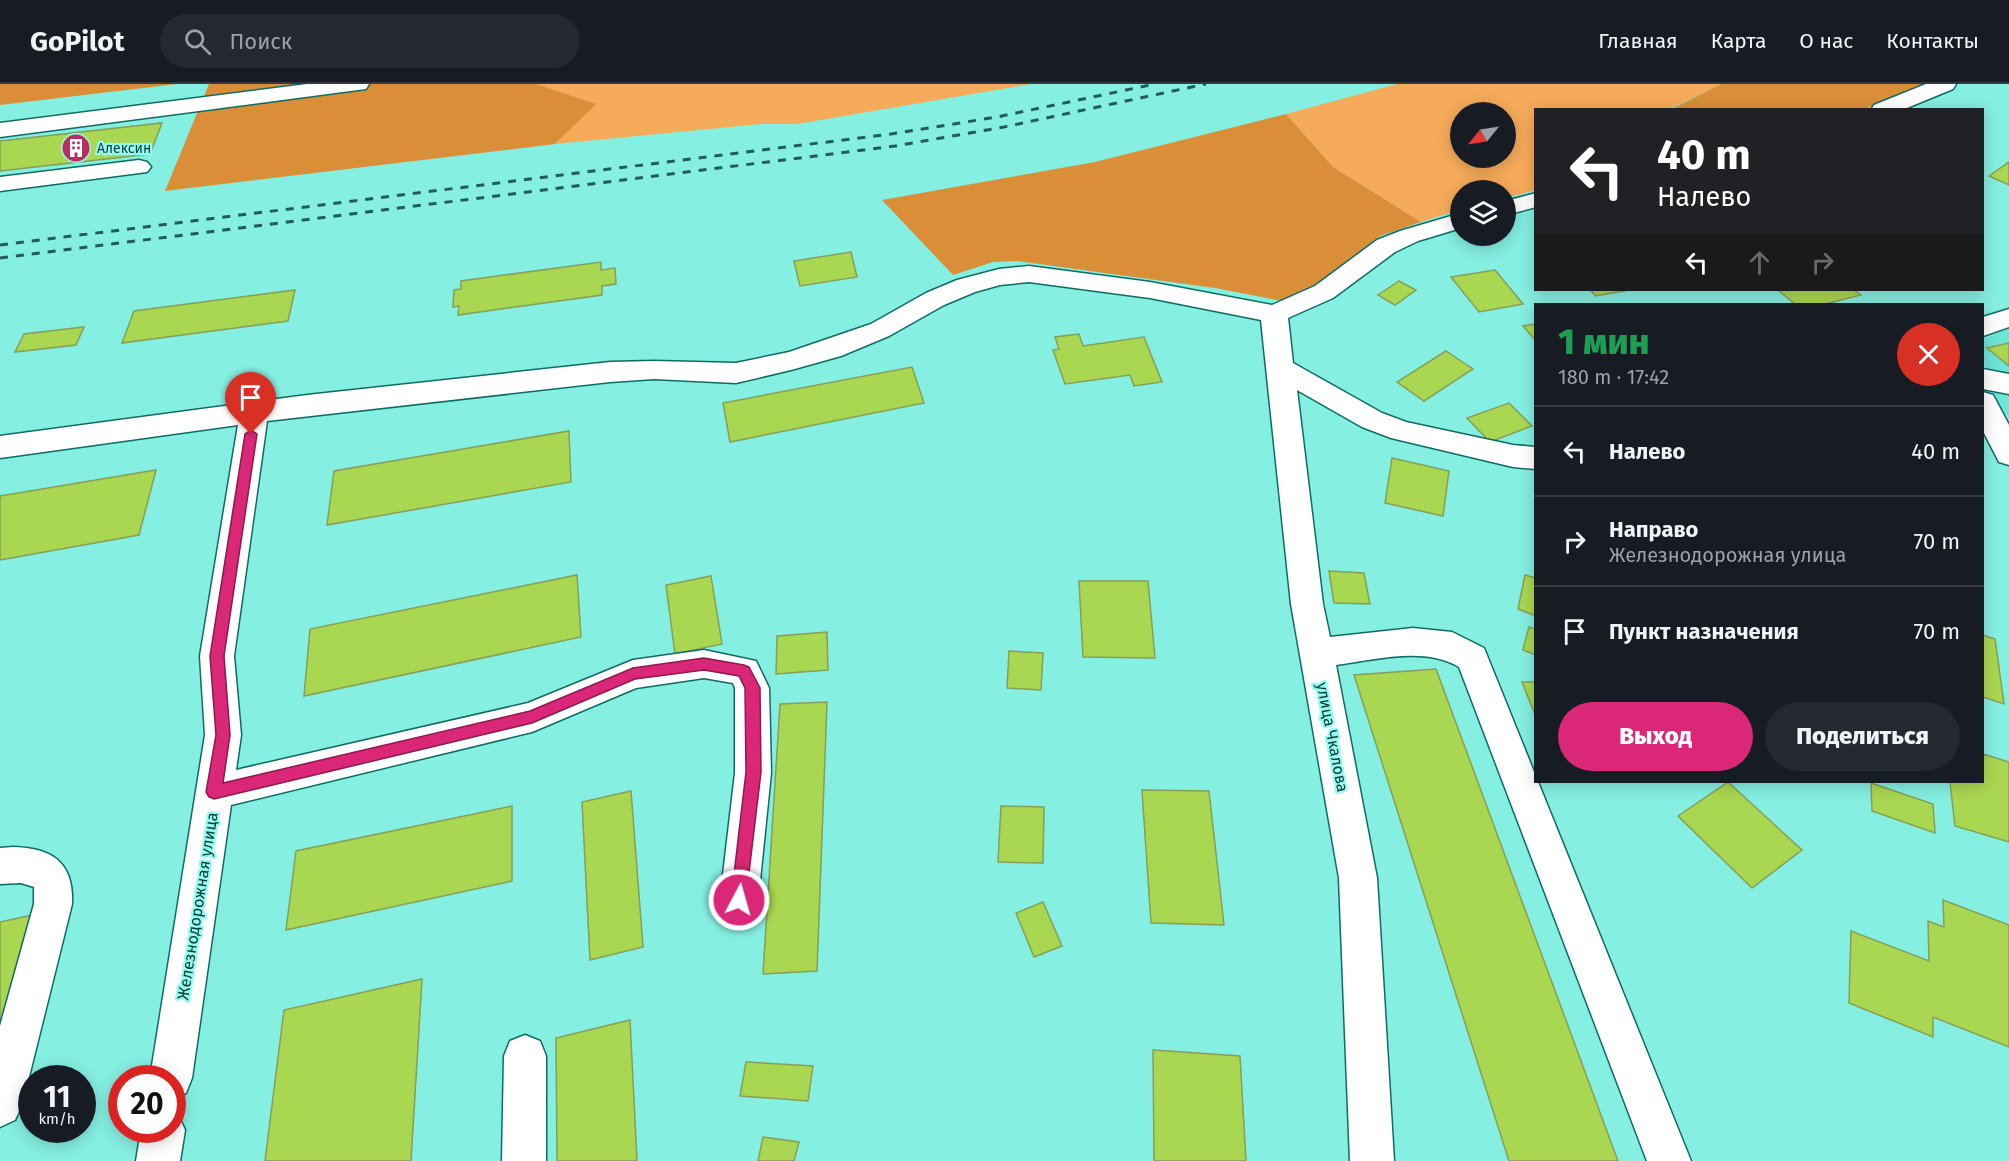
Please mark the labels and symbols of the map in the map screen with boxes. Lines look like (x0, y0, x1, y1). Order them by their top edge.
north arrow (1450, 102, 1516, 168)
building icon: Алексин (60, 132, 92, 164)
place label: Алексин (97, 140, 151, 157)
pin (225, 372, 276, 434)
street label: улица Чкалова (1313, 681, 1352, 794)
street label: Железнодорожная улица (173, 811, 222, 1001)
position arrow (707, 868, 771, 932)
speed limit sign: 20 (108, 1065, 186, 1143)

